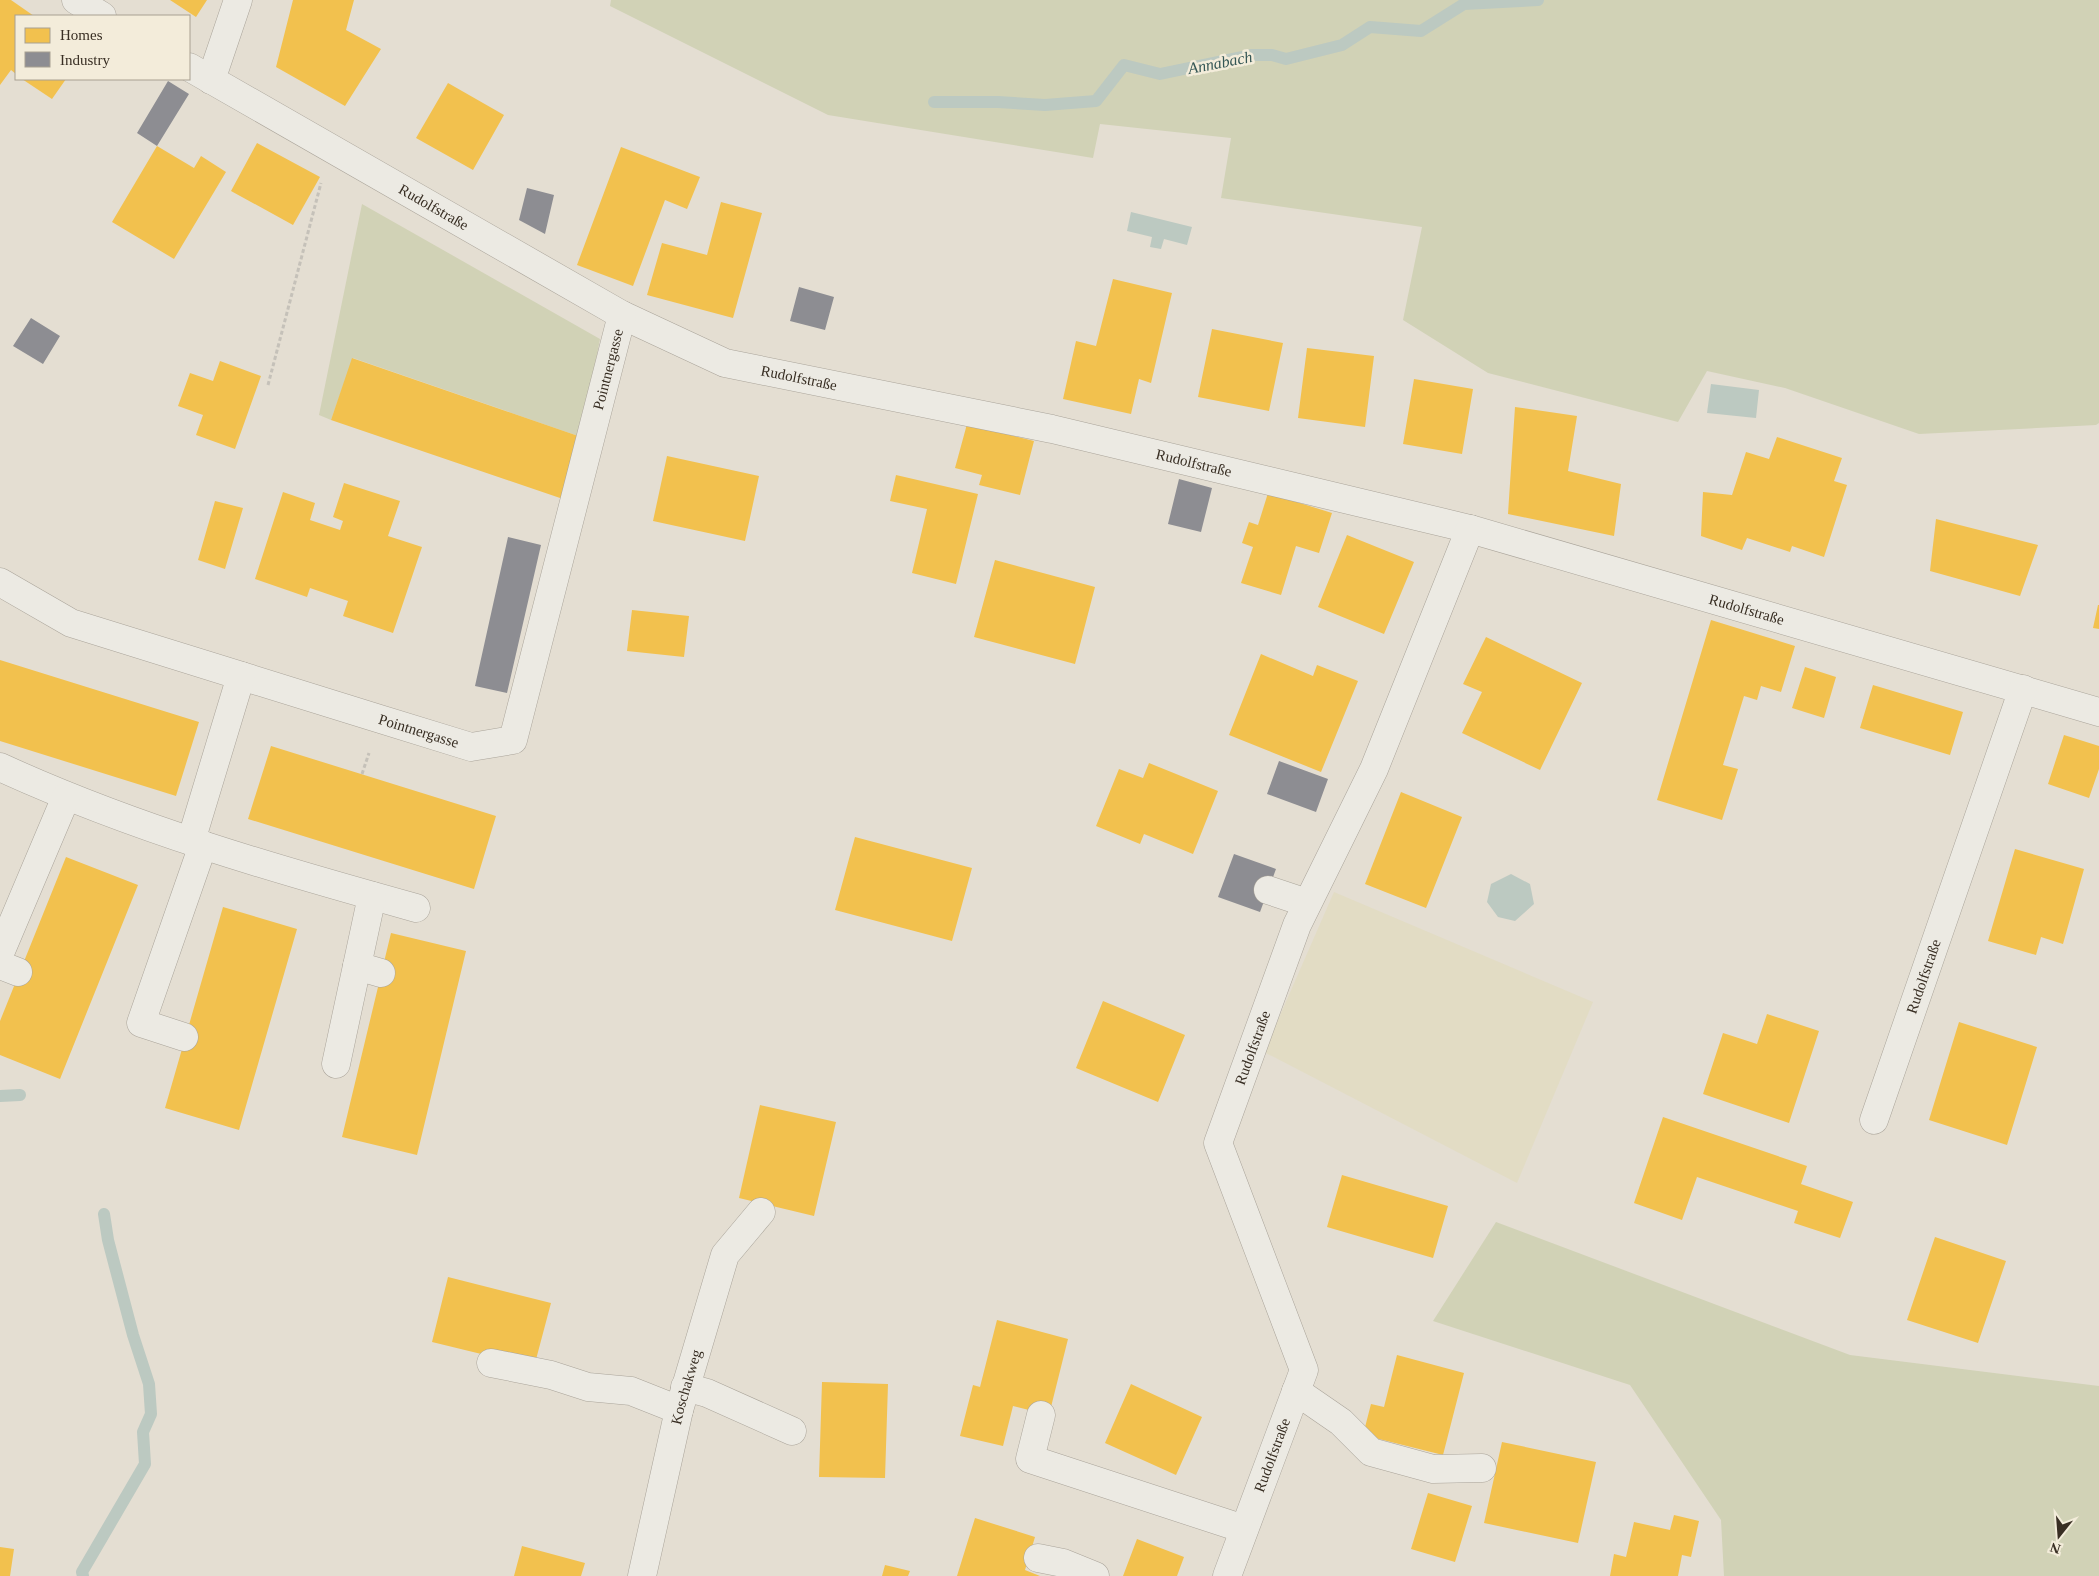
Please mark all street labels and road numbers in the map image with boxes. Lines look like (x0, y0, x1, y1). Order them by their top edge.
street label: Rudolfstraße (396, 181, 472, 234)
street label: Pointnergasse (590, 327, 626, 412)
street label: Rudolfstraße (759, 362, 839, 393)
street label: Rudolfstraße (1154, 446, 1234, 480)
street label: Rudolfstraße (1707, 591, 1786, 628)
street label: Pointnergasse (377, 711, 461, 751)
street label: Rudolfstraße (1903, 937, 1944, 1016)
street label: Rudolfstraße (1232, 1008, 1273, 1087)
street label: Koschakweg (668, 1347, 705, 1426)
street label: Rudolfstraße (1251, 1416, 1293, 1494)

